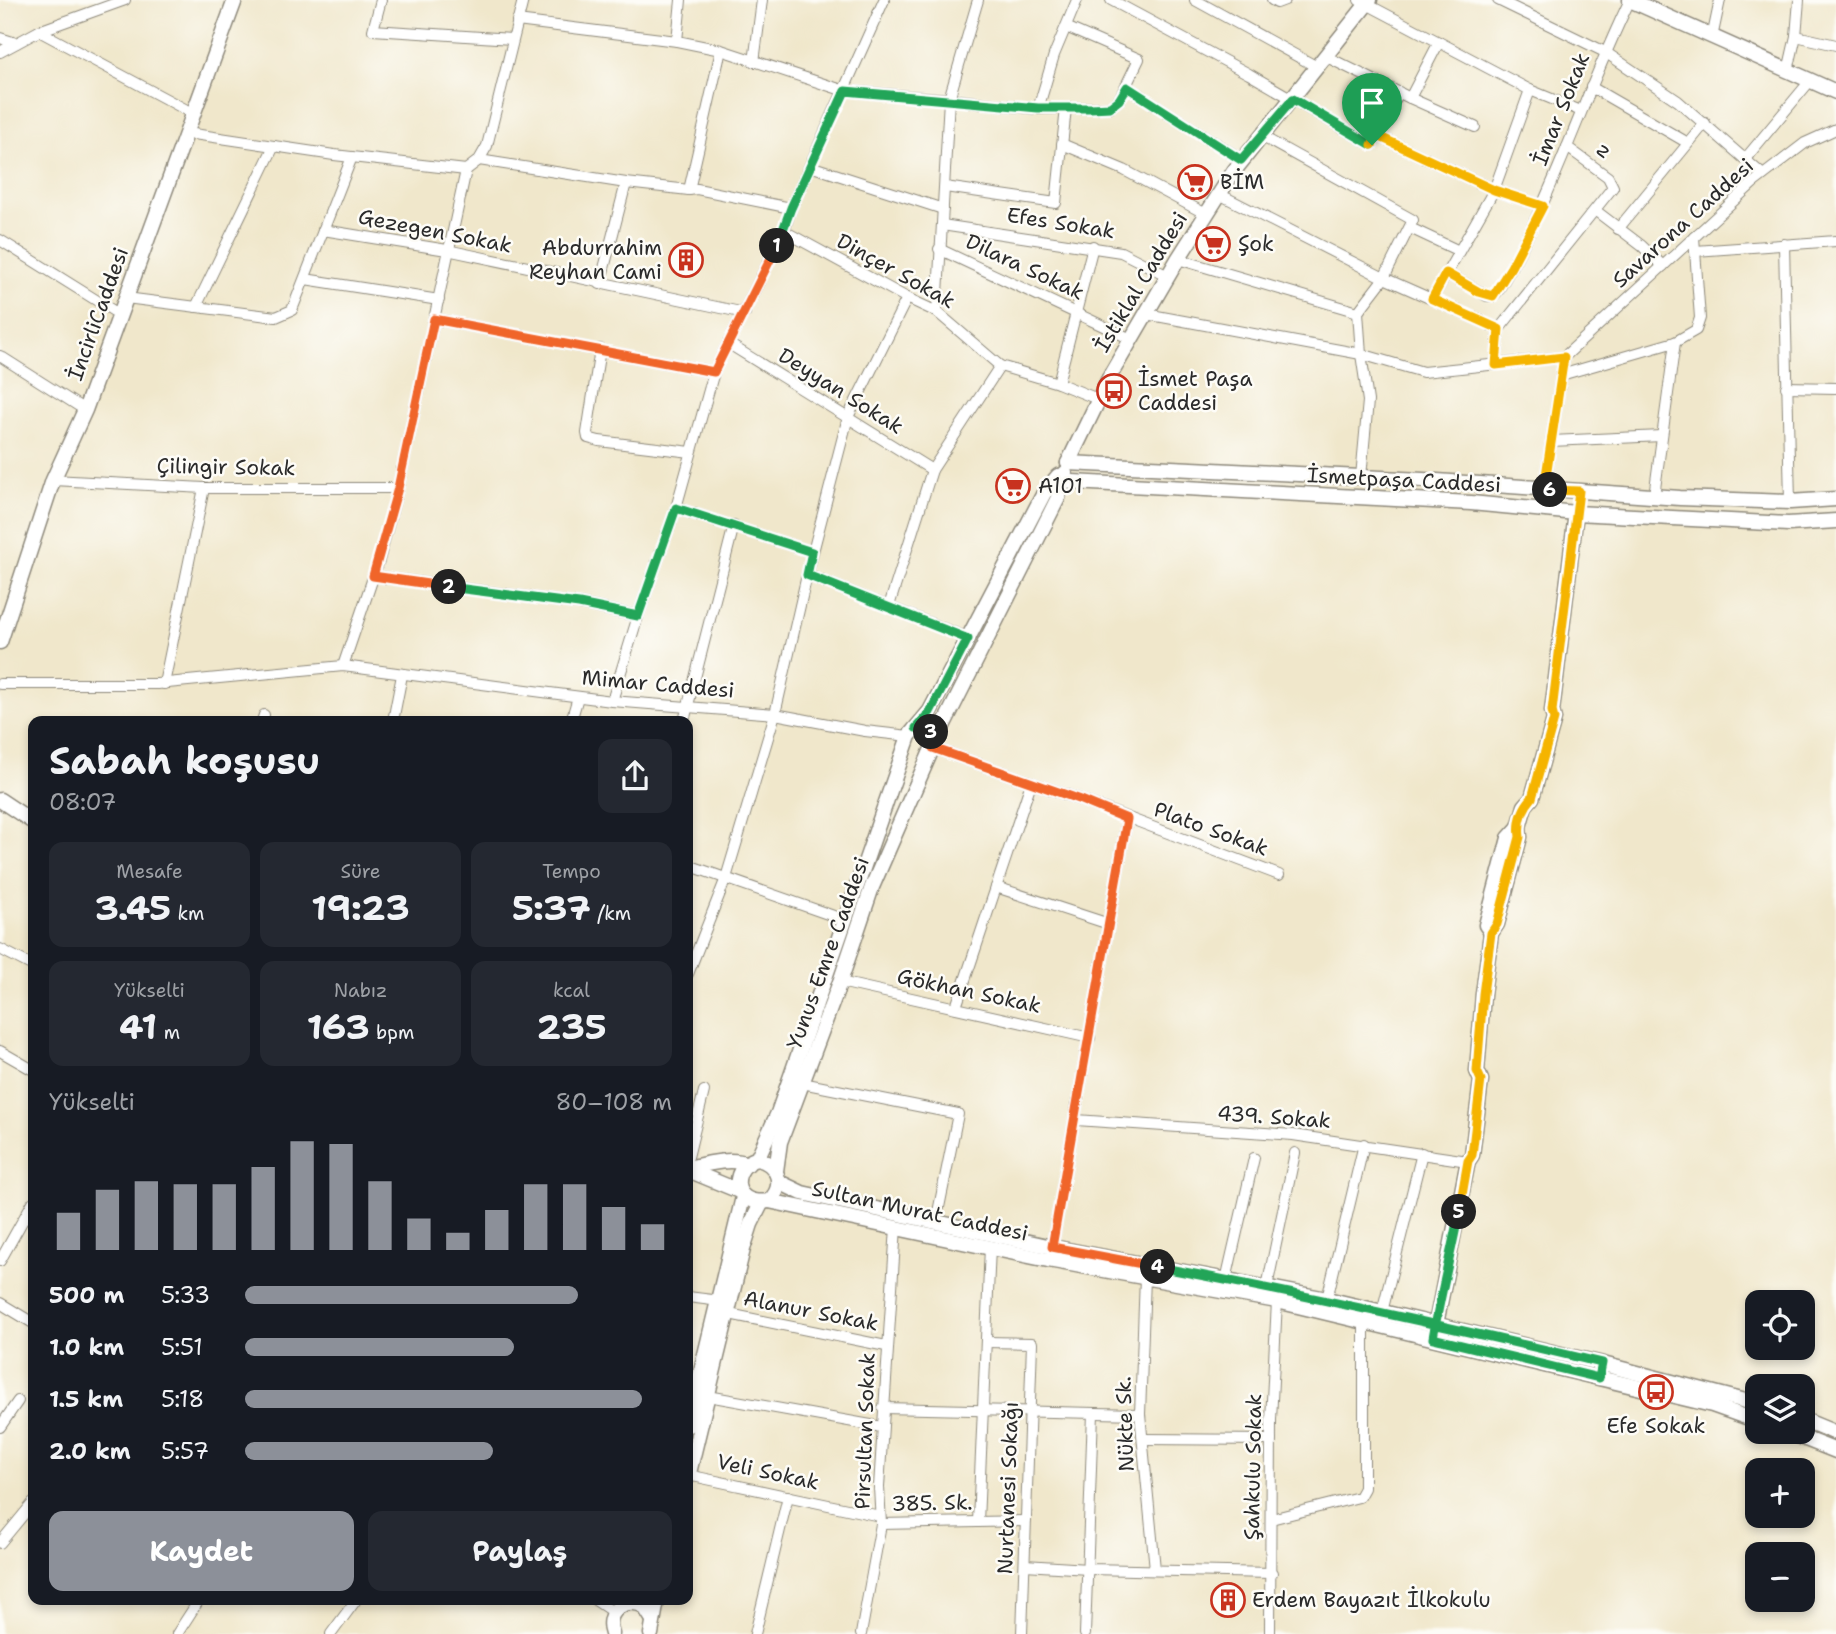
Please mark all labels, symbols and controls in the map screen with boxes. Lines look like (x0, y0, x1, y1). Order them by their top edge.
street label: İmar Sokak (1526, 48, 1596, 170)
pin (1342, 73, 1402, 145)
icon: arrive (1353, 84, 1391, 122)
street label: z (1590, 135, 1618, 165)
street label: Savarona Caddesi (1606, 152, 1760, 294)
supermarket icon: BİM (1176, 163, 1214, 201)
place label: BİM (1220, 168, 1264, 196)
street label: Efes Sokak (1005, 201, 1117, 245)
street label: Gezegen Sokak (356, 202, 514, 260)
street label: İstiklal Caddesi (1088, 207, 1194, 357)
supermarket icon: Şok (1194, 225, 1232, 263)
street label: Dinçer Sokak (832, 227, 960, 315)
street label: Dilara Sokak (961, 227, 1089, 307)
pin: 1 (760, 229, 794, 264)
place label: Şok (1238, 230, 1274, 258)
text: 1 (772, 233, 781, 258)
place label: Abdurrahim Reyhan Cami (529, 234, 662, 286)
building icon: Abdurrahim Reyhan Cami (667, 241, 705, 279)
street label: İncirliCaddesi (61, 243, 135, 385)
street label: Deyyan Sokak (773, 341, 909, 441)
place label: İsmet Paşa Caddesi (1138, 365, 1253, 417)
bus stop icon: İsmet Paşa Caddesi (1095, 372, 1133, 410)
street label: Çilingir Sokak (156, 452, 296, 482)
street label: İsmetpaşa Caddesi (1306, 461, 1502, 499)
supermarket icon: A101 (994, 467, 1032, 505)
place label: A101 (1038, 472, 1083, 500)
pin: 6 (1532, 472, 1568, 508)
text: 6 (1543, 477, 1556, 502)
pin: 2 (432, 570, 466, 604)
text: 2 (442, 574, 455, 599)
street label: Mimar Caddesi (581, 663, 735, 705)
pin: 3 (914, 714, 948, 750)
text: 3 (924, 719, 937, 744)
text: Sabah koşusu (49, 735, 320, 786)
button: share (598, 739, 672, 813)
text: 08:07 (49, 787, 116, 817)
street label: Plato Sokak (1150, 795, 1272, 863)
street label: Yunus Emre Caddesi (780, 853, 876, 1053)
text: Mesafe (116, 859, 183, 884)
text: Süre (341, 859, 380, 884)
text: Tempo (542, 859, 601, 884)
text: 3.45 (95, 884, 171, 931)
text: 19:23 (311, 884, 410, 931)
text: 5:37 (512, 884, 591, 931)
text: km (171, 901, 204, 926)
text: /km (591, 901, 631, 926)
street label: Gökhan Sokak (894, 962, 1044, 1020)
text: Yükselti (114, 978, 185, 1003)
text: Nabız (334, 978, 387, 1003)
text: kcal (553, 978, 590, 1003)
text: 41 (119, 1003, 157, 1050)
text: 163 (307, 1003, 370, 1050)
text: 235 (536, 1003, 607, 1050)
text: m (157, 1020, 180, 1045)
text: bpm (370, 1020, 414, 1045)
text: Yükselti (49, 1087, 135, 1117)
text: 80–108 m (556, 1087, 672, 1117)
street label: 439. Sokak (1216, 1099, 1332, 1135)
street label: Sultan Murat Caddesi (809, 1174, 1031, 1248)
pin: 5 (1442, 1194, 1476, 1230)
text: 5 (1453, 1199, 1464, 1224)
pin: 4 (1140, 1250, 1176, 1284)
text: 4 (1151, 1254, 1164, 1279)
text: 500 m (49, 1280, 124, 1310)
text: 5:33 (161, 1280, 210, 1310)
street label: Alanur Sokak (741, 1284, 881, 1338)
map controls (1745, 1290, 1815, 1612)
button: locate (1745, 1290, 1815, 1360)
text: 1.0 km (49, 1332, 124, 1362)
text: 5:51 (161, 1332, 203, 1362)
street label: Pirsultan Sokak (848, 1352, 882, 1510)
bus stop icon: Efe Sokak (1637, 1373, 1675, 1411)
button: layers (1745, 1374, 1815, 1444)
street label: Nükte Sk. (1109, 1376, 1141, 1472)
text: 1.5 km (49, 1384, 123, 1414)
text: 5:18 (161, 1384, 204, 1414)
street label: Şahkulu Sokak (1238, 1393, 1268, 1541)
street label: Nurtanesi Sokağı (991, 1401, 1025, 1575)
place label: Efe Sokak (1607, 1412, 1705, 1440)
text: 2.0 km (49, 1436, 131, 1466)
text: 5:57 (161, 1436, 209, 1466)
street label: Veli Sokak (714, 1447, 822, 1497)
button: + (1745, 1458, 1815, 1528)
street label: 385. Sk. (891, 1488, 973, 1518)
button: Kaydet (49, 1511, 354, 1591)
button: Paylaş (368, 1511, 672, 1591)
button: − (1745, 1542, 1815, 1612)
building icon: Erdem Bayazıt İlkokulu (1209, 1581, 1247, 1619)
place label: Erdem Bayazıt İlkokulu (1252, 1586, 1491, 1614)

